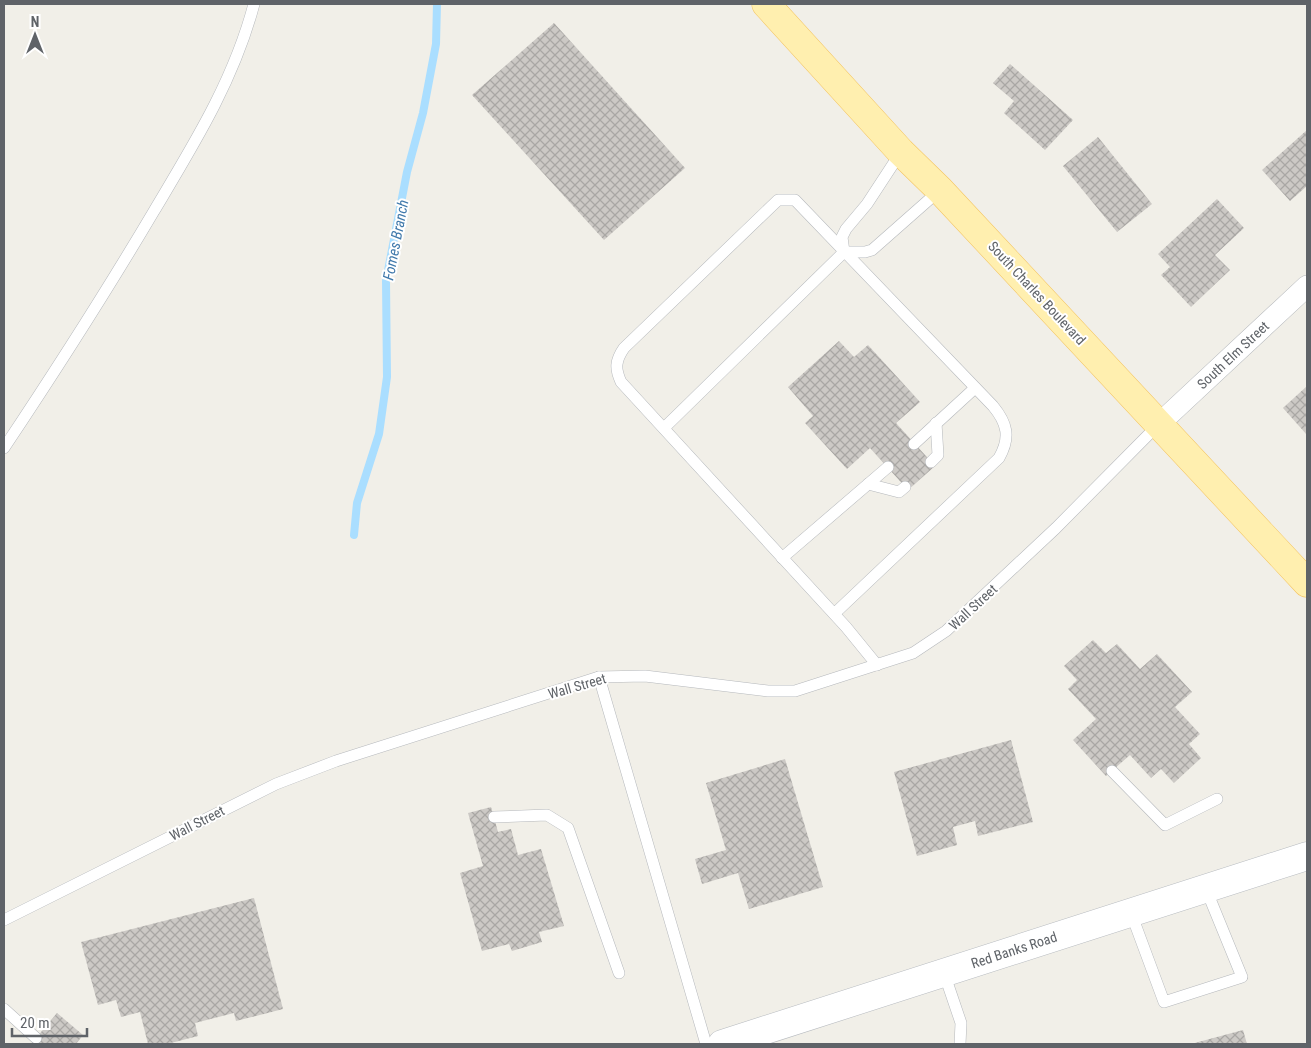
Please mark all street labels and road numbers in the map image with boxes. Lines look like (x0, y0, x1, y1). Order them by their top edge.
street label: South Charles Boulevard (985, 238, 1089, 348)
street label: South Elm Street (1194, 318, 1272, 392)
street label: Wall Street (946, 581, 1000, 633)
street label: Wall Street (546, 670, 608, 702)
street label: Wall Street (167, 802, 227, 844)
street label: Red Banks Road (969, 929, 1059, 971)

